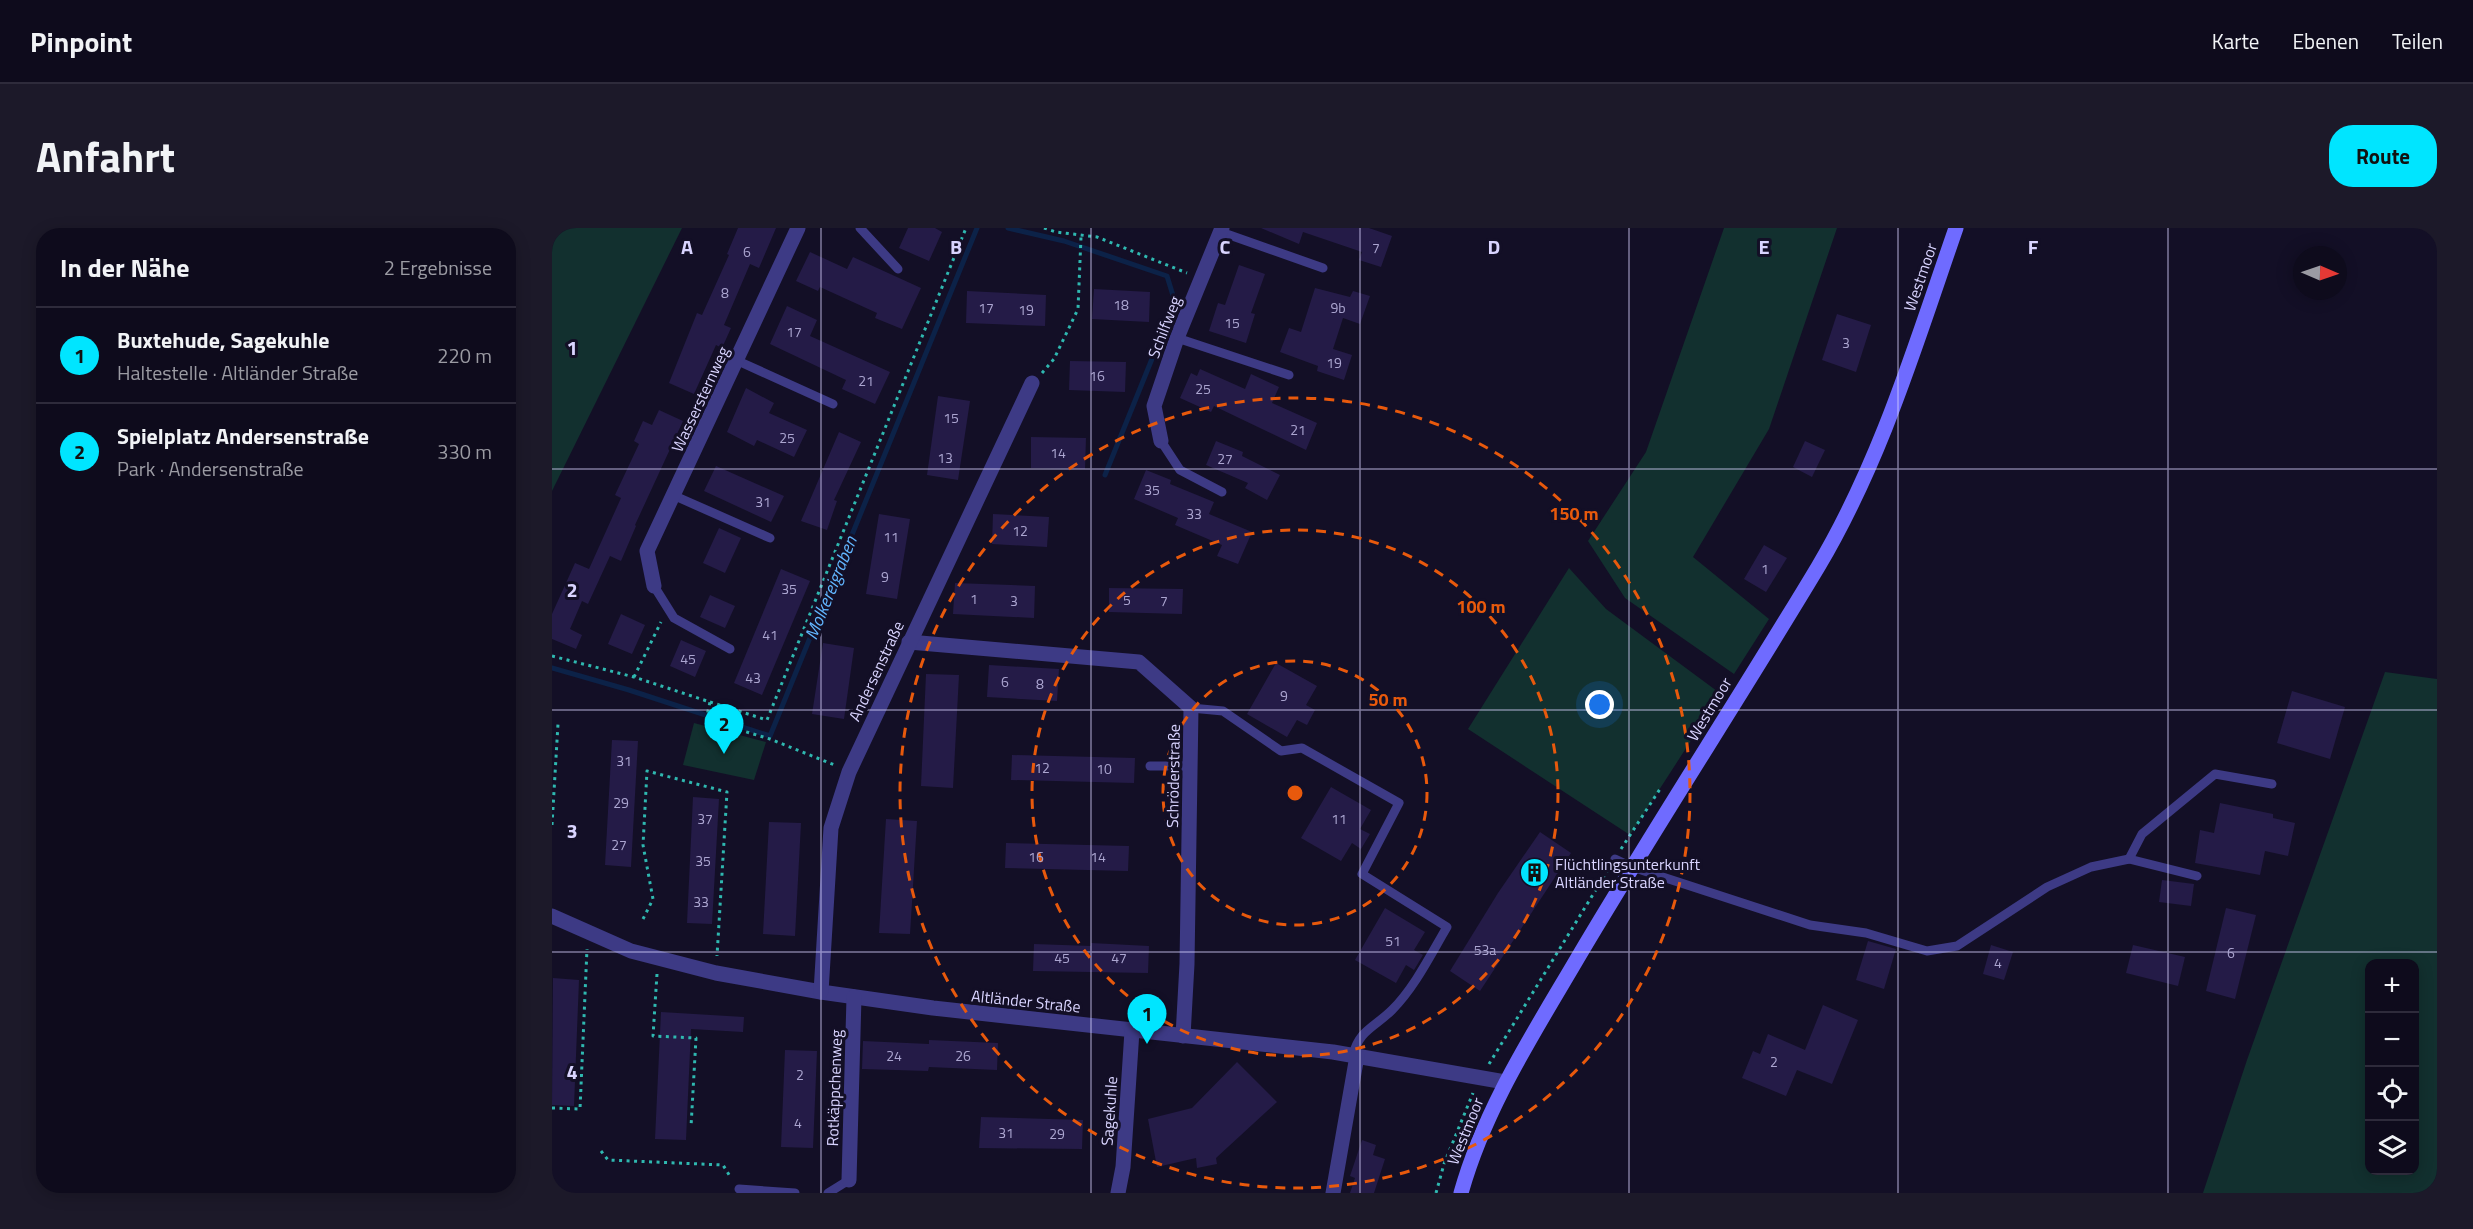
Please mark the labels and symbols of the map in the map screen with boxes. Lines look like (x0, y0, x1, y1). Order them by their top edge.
text: A (681, 231, 693, 262)
text: B (950, 231, 962, 262)
text: C (1220, 231, 1231, 262)
text: D (1488, 231, 1500, 262)
text: E (1758, 231, 1770, 262)
text: F (2028, 231, 2039, 262)
house number: 7 (1372, 237, 1380, 258)
street label: Westmoor (1897, 239, 1943, 314)
house number: 6 (743, 241, 751, 262)
north arrow (2293, 246, 2347, 300)
house number: 8 (721, 282, 729, 303)
street label: Schilfweg (1141, 292, 1187, 362)
house number: 18 (1113, 294, 1129, 315)
house number: 17 (978, 297, 994, 318)
house number: 9b (1330, 297, 1346, 318)
house number: 19 (1018, 299, 1034, 320)
house number: 15 (1224, 312, 1240, 333)
house number: 17 (786, 321, 802, 342)
text: 1 (566, 332, 578, 363)
house number: 3 (1842, 332, 1850, 353)
street label: Wassersternweg (665, 342, 735, 456)
house number: 19 (1326, 352, 1342, 373)
house number: 16 (1089, 365, 1105, 386)
house number: 21 (858, 370, 874, 391)
house number: 25 (1195, 378, 1211, 399)
house number: 15 (943, 407, 959, 428)
house number: 21 (1290, 419, 1306, 440)
house number: 25 (779, 427, 795, 448)
house number: 14 (1050, 442, 1066, 463)
house number: 13 (937, 447, 953, 468)
house number: 27 (1217, 448, 1233, 469)
house number: 35 (1144, 479, 1160, 500)
house number: 31 (755, 491, 771, 512)
text: 150 m (1549, 500, 1599, 527)
house number: 33 (1186, 503, 1202, 524)
house number: 12 (1012, 520, 1028, 541)
house number: 11 (883, 526, 899, 547)
water label: Molkereigraben (798, 531, 864, 644)
house number: 1 (1761, 558, 1769, 579)
house number: 9 (881, 566, 889, 587)
text: 2 (566, 574, 578, 605)
house number: 35 (781, 578, 797, 599)
house number: 1 (970, 588, 978, 609)
house number: 5 (1123, 589, 1131, 610)
house number: 3 (1010, 590, 1018, 611)
house number: 7 (1160, 590, 1168, 611)
text: 100 m (1456, 593, 1506, 620)
street label: Andersenstraße (842, 617, 910, 725)
house number: 41 (762, 624, 778, 645)
house number: 45 (680, 648, 696, 669)
house number: 43 (745, 667, 761, 688)
house number: 6 (1001, 671, 1009, 692)
street label: Westmoor (1680, 672, 1738, 746)
house number: 8 (1036, 673, 1044, 694)
house number: 9 (1280, 685, 1288, 706)
text: 50 m (1368, 686, 1408, 713)
your location (1585, 690, 1614, 719)
pin: 2 (704, 704, 744, 754)
street label: Schröderstraße (1160, 724, 1186, 828)
house number: 31 (616, 750, 632, 771)
house number: 12 (1034, 757, 1050, 778)
house number: 10 (1096, 758, 1112, 779)
centre of rings (1285, 783, 1305, 803)
house number: 29 (613, 792, 629, 813)
house number: 37 (697, 808, 713, 829)
house number: 11 (1331, 808, 1347, 829)
text: 3 (566, 815, 578, 846)
house number: 27 (611, 834, 627, 855)
house number: 16 (1028, 846, 1044, 867)
house number: 14 (1090, 846, 1106, 867)
house number: 35 (695, 850, 711, 871)
place label: Flüchtlingsunterkunft Altländer Straße (1555, 852, 1701, 894)
building icon: Flüchtlingsunterkunft Altländer Straße (1518, 857, 1550, 889)
house number: 33 (693, 891, 709, 912)
house number: 51 (1385, 930, 1401, 951)
house number: 53a (1474, 939, 1496, 960)
house number: 6 (2227, 942, 2235, 963)
house number: 45 (1054, 947, 1070, 968)
house number: 47 (1111, 947, 1127, 968)
house number: 4 (1994, 952, 2002, 973)
street label: Altländer Straße (970, 983, 1082, 1019)
pin: 1 (1128, 994, 1166, 1044)
street label: Rotkäppchenweg (820, 1029, 848, 1147)
house number: 24 (886, 1045, 902, 1066)
house number: 26 (955, 1045, 971, 1066)
house number: 2 (1770, 1051, 1778, 1072)
text: 4 (566, 1056, 578, 1087)
house number: 2 (796, 1064, 804, 1085)
street label: Sagekuhle (1095, 1075, 1123, 1147)
street label: Westmoor (1441, 1093, 1490, 1168)
house number: 4 (794, 1112, 802, 1133)
house number: 31 (998, 1122, 1014, 1143)
house number: 29 (1049, 1123, 1065, 1144)

